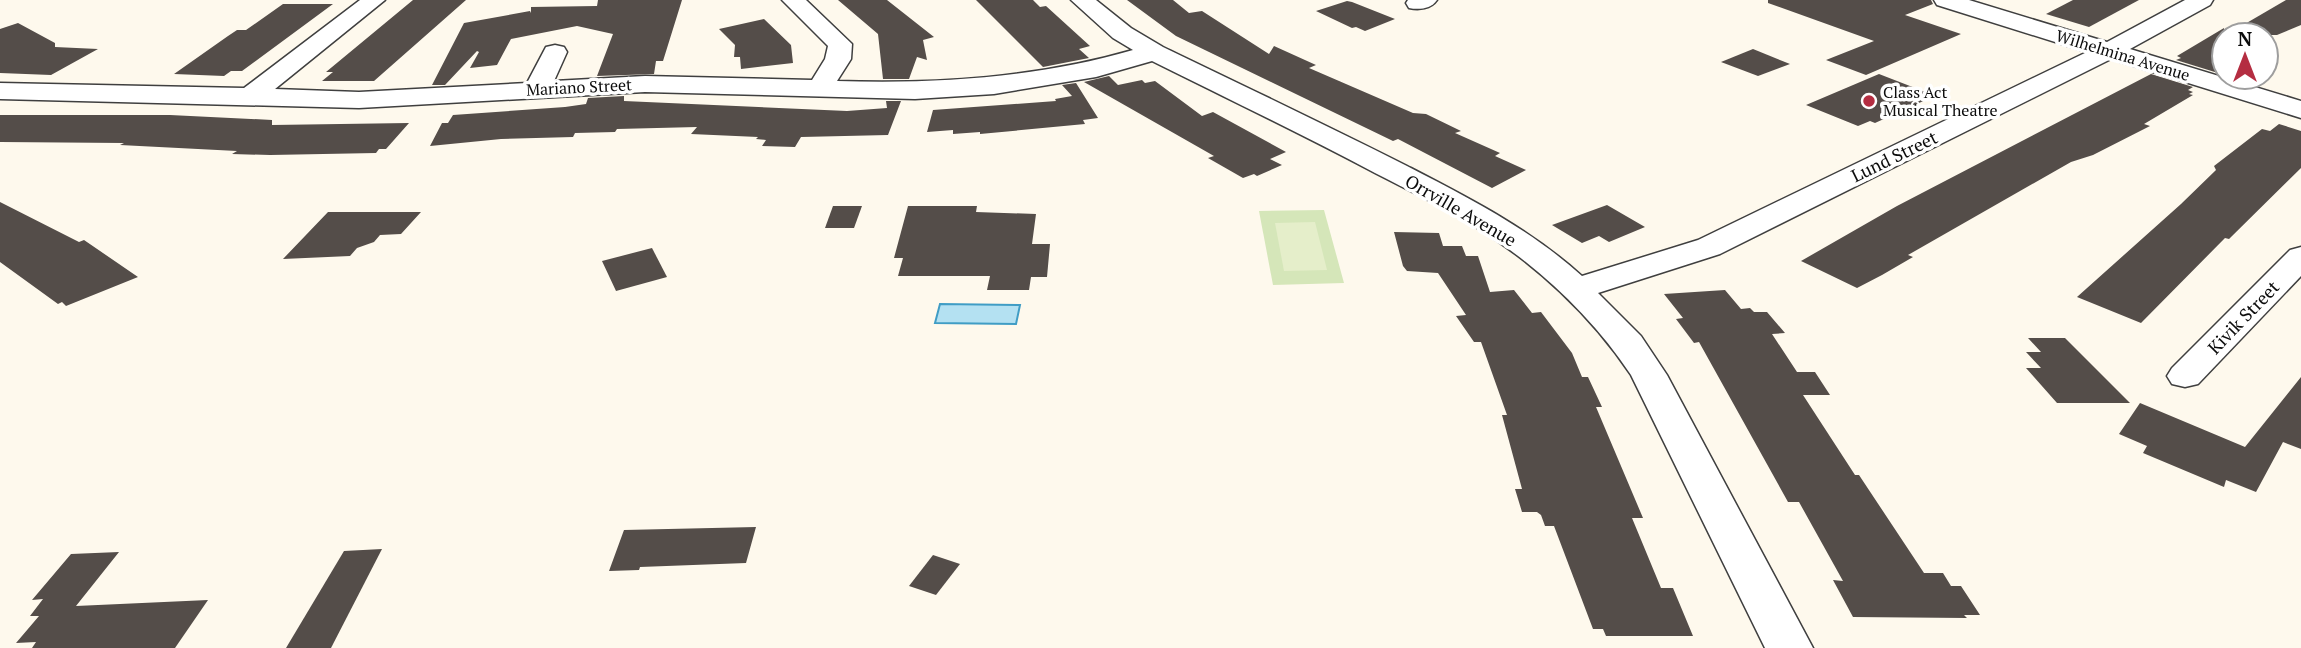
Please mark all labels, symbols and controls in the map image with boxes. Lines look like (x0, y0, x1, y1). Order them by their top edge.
north arrow (2210, 21, 2280, 91)
street label: Wilhelmina Avenue (2053, 24, 2193, 86)
text: N (2238, 26, 2253, 51)
street label: Mariano Street (526, 73, 633, 101)
place label: Class Act Musical Theatre (1883, 81, 1998, 121)
marker: Class Act Musical Theatre (1861, 93, 1877, 109)
street label: Lund Street (1847, 125, 1941, 187)
street label: Orrville Avenue (1401, 168, 1521, 252)
street label: Kivik Street (2202, 275, 2284, 359)

